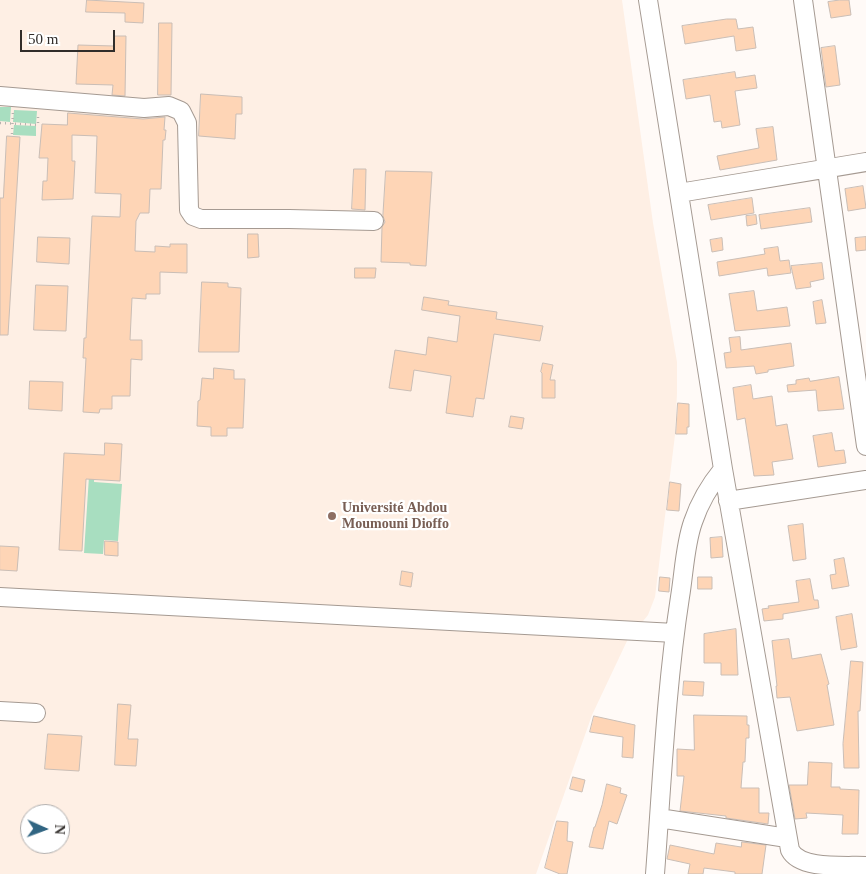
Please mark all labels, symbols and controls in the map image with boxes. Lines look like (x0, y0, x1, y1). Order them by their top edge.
scale bar (22, 20, 118, 52)
text: 50 m (28, 31, 58, 47)
place label: Université Abdou Moumouni Dioffo (342, 500, 449, 532)
marker: Université Abdou Moumouni Dioffo (326, 510, 338, 522)
north arrow (20, 804, 70, 854)
text: N (52, 824, 67, 835)

